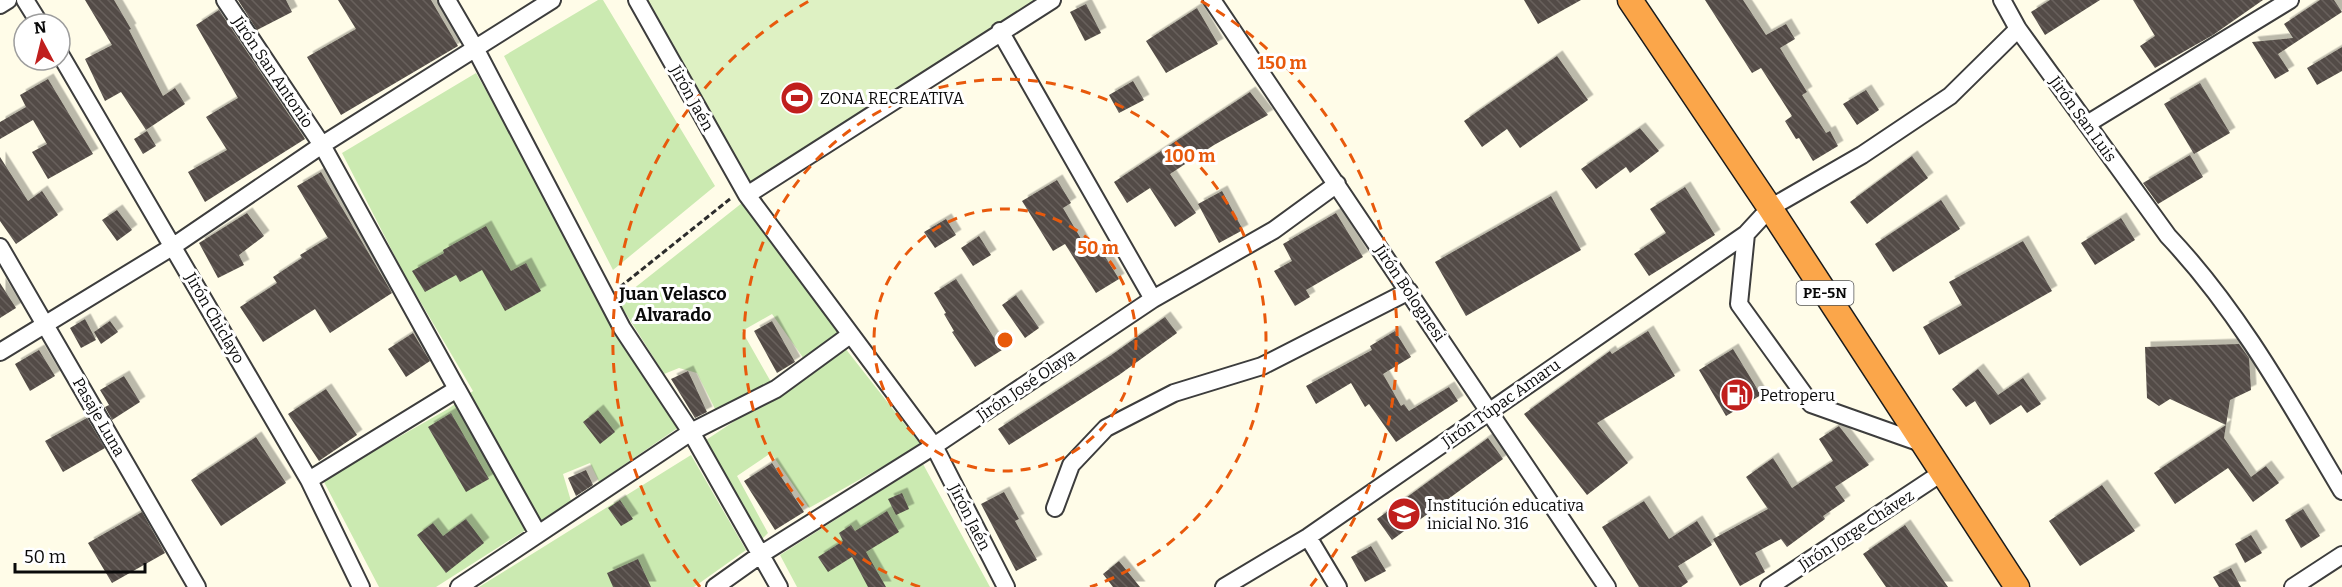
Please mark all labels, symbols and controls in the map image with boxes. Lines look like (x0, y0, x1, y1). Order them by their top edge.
north arrow (12, 12, 72, 72)
street label: Jirón San Antonio (228, 12, 317, 131)
text: N (33, 17, 48, 38)
text: 150 m (1257, 52, 1307, 74)
street label: Jirón Jaén (666, 61, 718, 134)
street label: Jirón San Luis (2045, 72, 2121, 166)
sports icon: ZONA RECREATIVA (779, 80, 815, 116)
place label: ZONA RECREATIVA (820, 89, 965, 108)
text: 100 m (1164, 145, 1216, 167)
text: 50 m (1077, 237, 1119, 259)
street label: Jirón Bolognesi (1370, 240, 1449, 345)
street label: Jirón Chiclayo (181, 268, 249, 367)
road number: PE-5N (1796, 281, 1854, 305)
district label: Juan Velasco Alvarado (618, 283, 727, 326)
centre of rings (995, 330, 1015, 350)
street label: Jirón José Olaya (972, 345, 1079, 425)
street label: Jirón Túpac Amaru (1437, 355, 1564, 451)
street label: Pasaje Luna (69, 374, 129, 460)
fuel station icon: Petroperu (1719, 377, 1755, 413)
place label: Petroperu (1760, 386, 1835, 405)
street label: Jirón Jaén (945, 480, 995, 553)
street label: Jirón Jorge Chávez (1794, 485, 1918, 575)
school or university icon: Institución educativa inicial No. 316 (1386, 496, 1422, 532)
place label: Institución educativa inicial No. 316 (1427, 496, 1584, 533)
scale bar (15, 536, 146, 574)
text: 50 m (24, 546, 66, 568)

